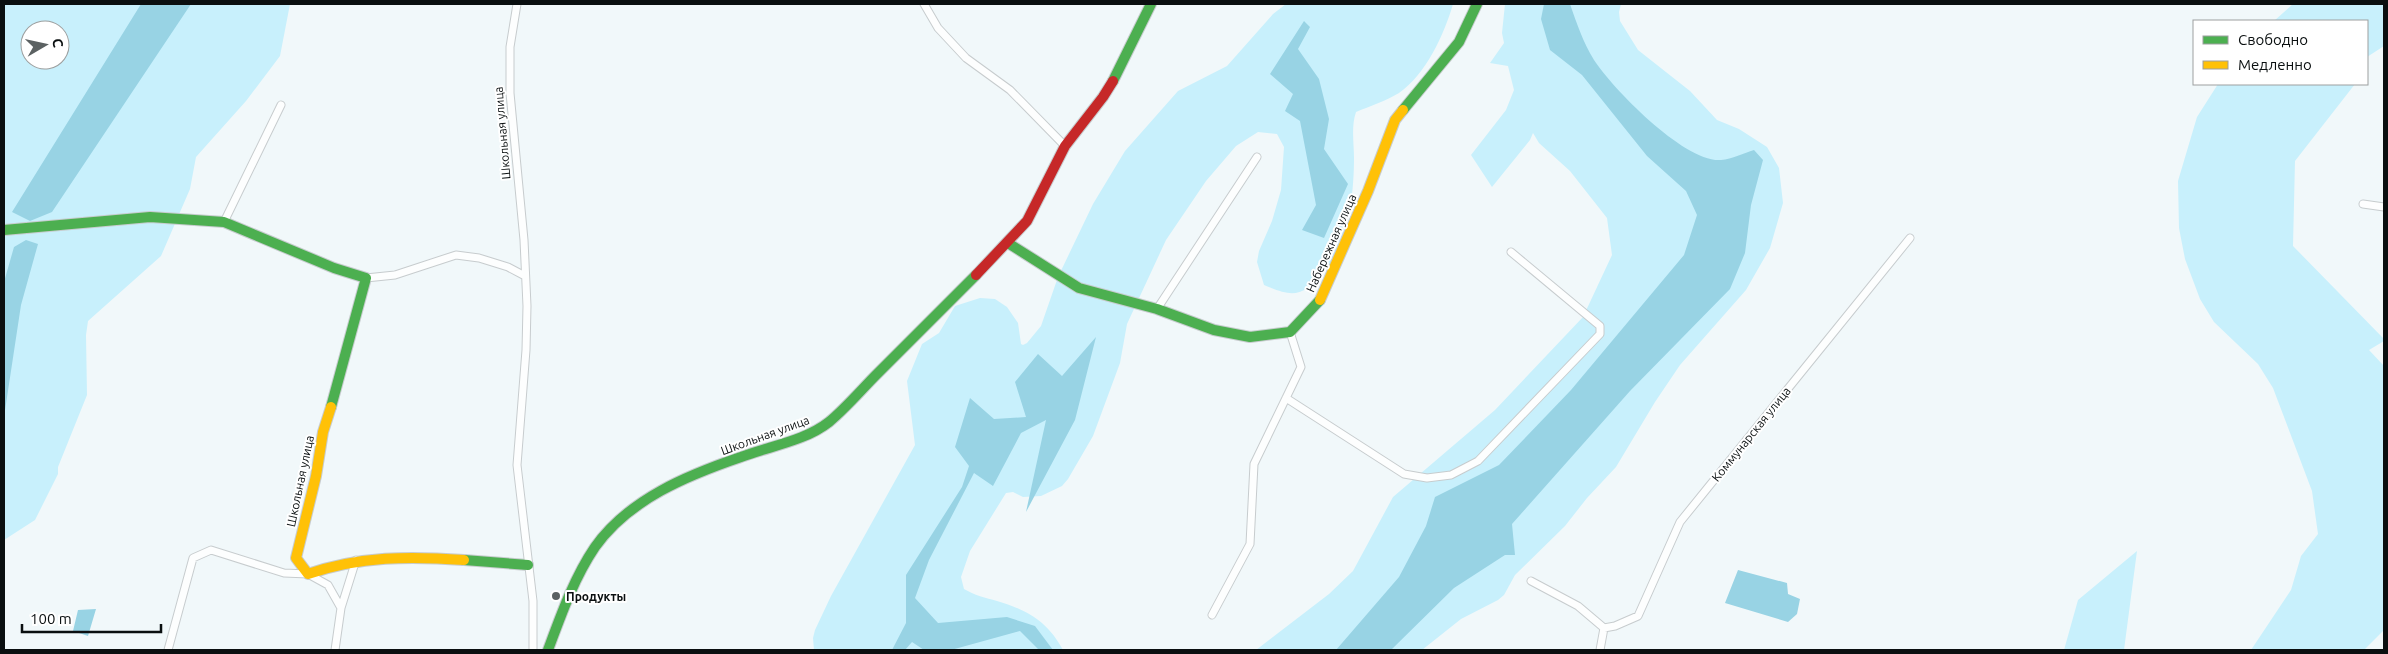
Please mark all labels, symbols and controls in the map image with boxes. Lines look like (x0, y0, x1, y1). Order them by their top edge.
north arrow (20, 20, 70, 70)
legend (2193, 20, 2368, 85)
text: Свободно (2238, 31, 2308, 48)
text: С (49, 37, 66, 49)
text: Медленно (2238, 56, 2312, 73)
street label: Школьная улица (491, 86, 513, 180)
street label: Набережная улица (1304, 192, 1358, 294)
street label: Коммунарская улица (1709, 384, 1793, 484)
street label: Школьная улица (719, 413, 811, 457)
street label: Школьная улица (284, 434, 316, 528)
marker: Продукты (550, 590, 562, 602)
place label: Продукты (566, 590, 626, 603)
scale bar (22, 602, 161, 634)
text: 100 m (30, 610, 72, 627)

